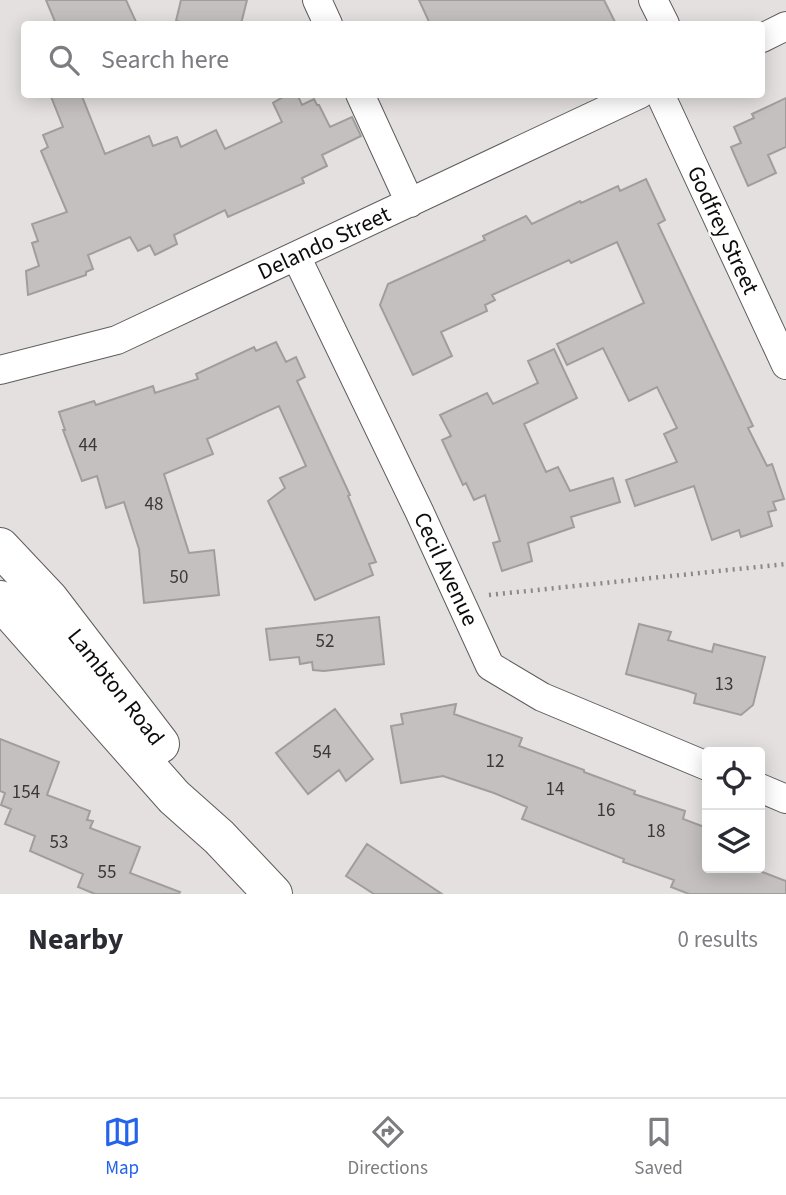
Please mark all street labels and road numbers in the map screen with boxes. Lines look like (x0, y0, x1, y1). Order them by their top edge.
street label: Godfrey Street (679, 160, 767, 300)
street label: Delando Street (252, 198, 396, 288)
street label: Cecil Avenue (405, 507, 487, 631)
street label: Lambton Road (60, 621, 172, 753)

